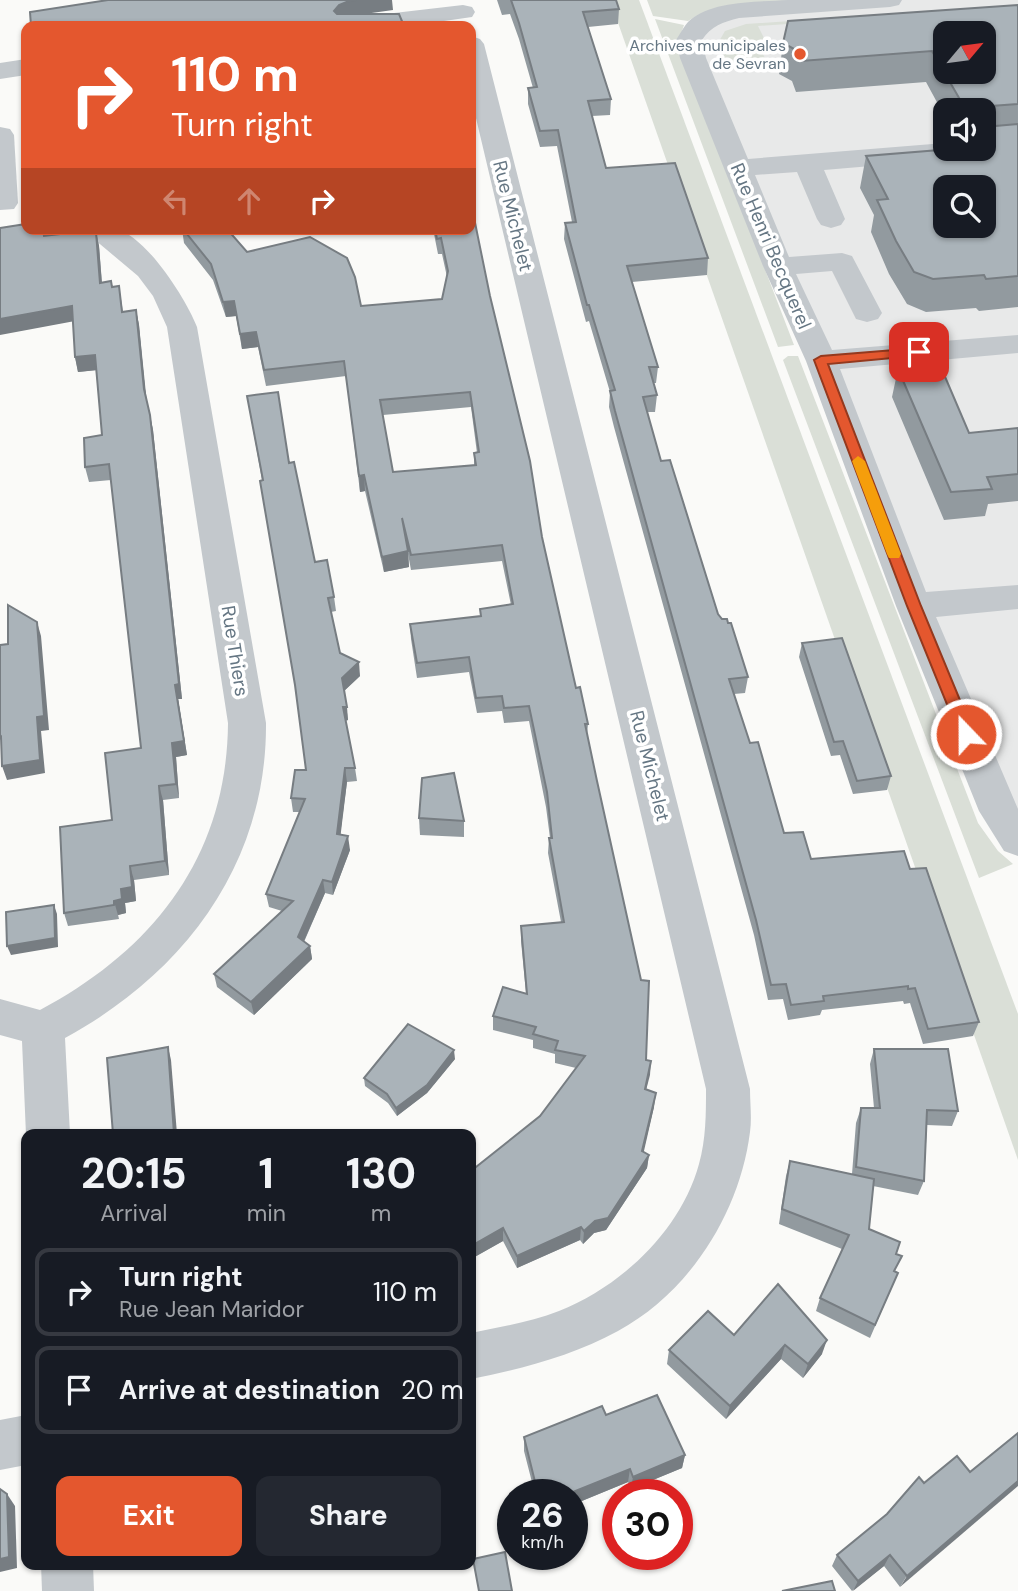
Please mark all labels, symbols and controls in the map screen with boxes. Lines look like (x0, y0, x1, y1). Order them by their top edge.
north arrow (933, 21, 996, 84)
map controls (933, 21, 996, 238)
place label: Archives municipales de Sevran (629, 35, 786, 74)
text: 110 m (171, 42, 299, 106)
marker: Archives municipales de Sevran (792, 46, 808, 62)
icon: right (56, 49, 147, 140)
button: sound (933, 98, 996, 161)
text: Turn right (171, 104, 313, 146)
street label: Rue Michelet (487, 158, 539, 274)
street label: Rue Henri Becquerel (725, 159, 817, 333)
button: search (933, 175, 996, 238)
icon: left (157, 182, 195, 220)
icon: ahead (230, 182, 268, 220)
icon: right (303, 182, 341, 220)
pin (889, 322, 949, 382)
icon: arrive (900, 333, 938, 371)
street label: Rue Thiers (215, 604, 255, 698)
position arrow (929, 697, 1003, 771)
street label: Rue Michelet (624, 708, 676, 824)
text: 20:15 (81, 1146, 187, 1201)
text: 1 (259, 1146, 274, 1201)
text: 130 (346, 1146, 416, 1201)
text: Arrival (100, 1198, 167, 1228)
text: min (247, 1198, 286, 1228)
text: m (371, 1198, 391, 1228)
text: Turn right (119, 1260, 243, 1294)
icon: right (60, 1273, 98, 1311)
text: 110 m (373, 1275, 437, 1309)
text: Rue Jean Maridor (119, 1294, 304, 1324)
icon: arrive (60, 1371, 98, 1409)
text: Arrive at destination (119, 1373, 380, 1407)
text: 20 m (401, 1373, 464, 1407)
button: Exit (56, 1476, 242, 1556)
button: Share (256, 1476, 441, 1556)
speed limit sign: 30 (602, 1479, 693, 1570)
text: 26 (521, 1492, 564, 1538)
text: km/h (521, 1530, 564, 1554)

